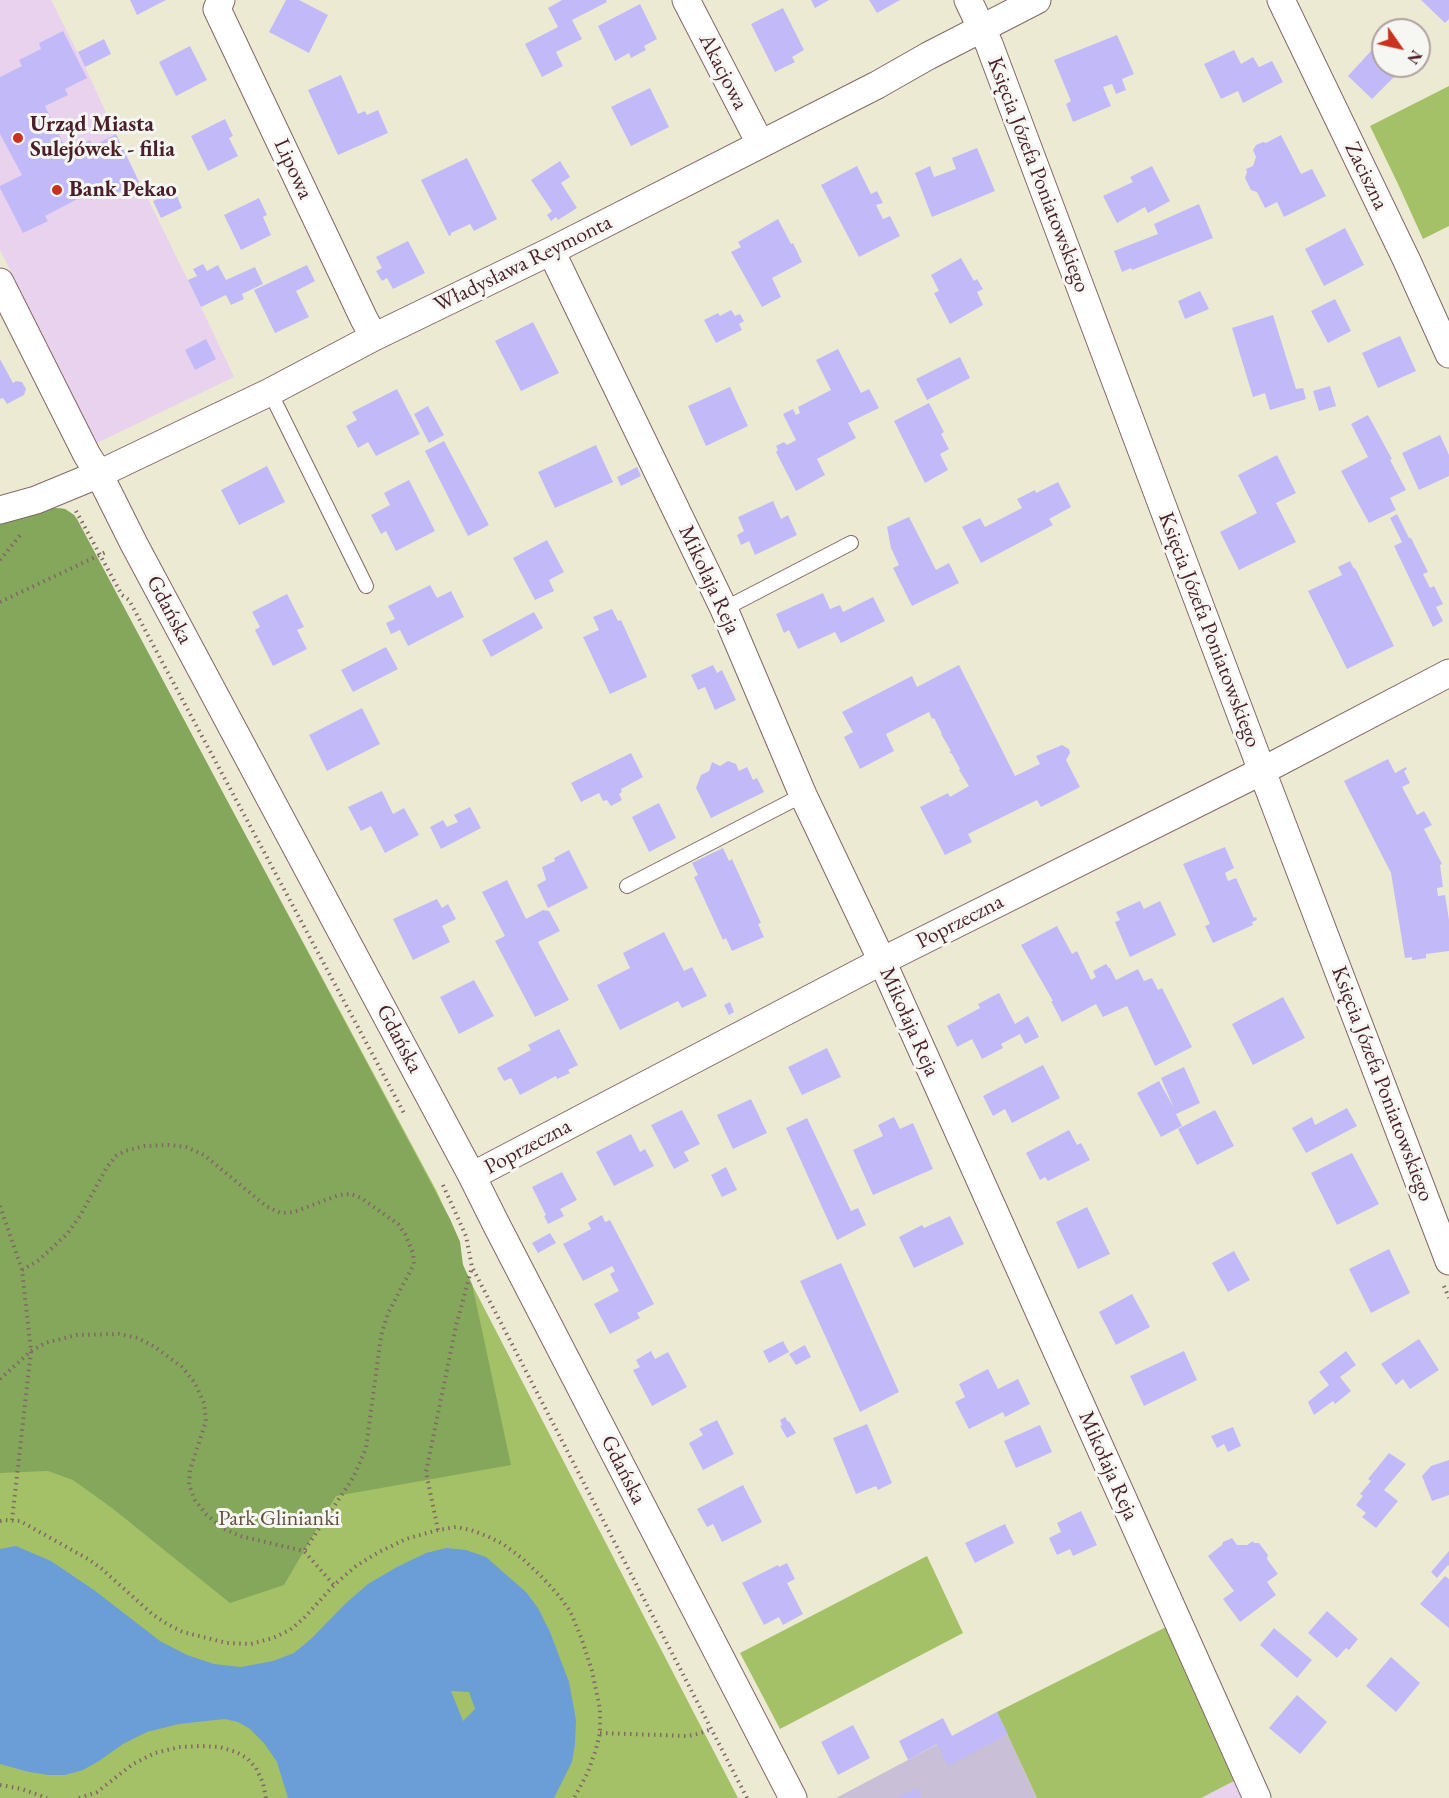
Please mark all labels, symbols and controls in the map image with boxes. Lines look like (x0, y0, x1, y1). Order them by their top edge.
north arrow (1371, 18, 1431, 78)
street label: Akacjowa (693, 30, 753, 114)
text: N (1402, 46, 1427, 68)
street label: Księcia Józefa Poniatowskiego (981, 54, 1095, 296)
place label: Urząd Miasta Sulejówek - filia (30, 112, 175, 164)
marker: Urząd Miasta Sulejówek - filia (11, 131, 25, 145)
street label: Lipowa (268, 135, 318, 203)
street label: Zaciszna (1338, 138, 1394, 214)
place label: Bank Pekao (69, 177, 177, 203)
marker: Bank Pekao (50, 183, 64, 197)
street label: Władysława Reymonta (430, 209, 616, 319)
street label: Księcia Józefa Poniatowskiego (1152, 509, 1266, 751)
street label: Mikołaja Reja (672, 521, 746, 639)
street label: Gdańska (140, 571, 198, 649)
street label: Poprzeczna (912, 889, 1008, 955)
street label: Mikołaja Reja (873, 963, 945, 1081)
street label: Księcia Józefa Poniatowskiego (1325, 963, 1439, 1205)
street label: Gdańska (370, 1000, 428, 1078)
street label: Poprzeczna (480, 1113, 576, 1181)
street label: Mikołaja Reja (1072, 1407, 1144, 1525)
street label: Gdańska (594, 1431, 652, 1509)
park label: Park Glinianki (218, 1506, 340, 1532)

